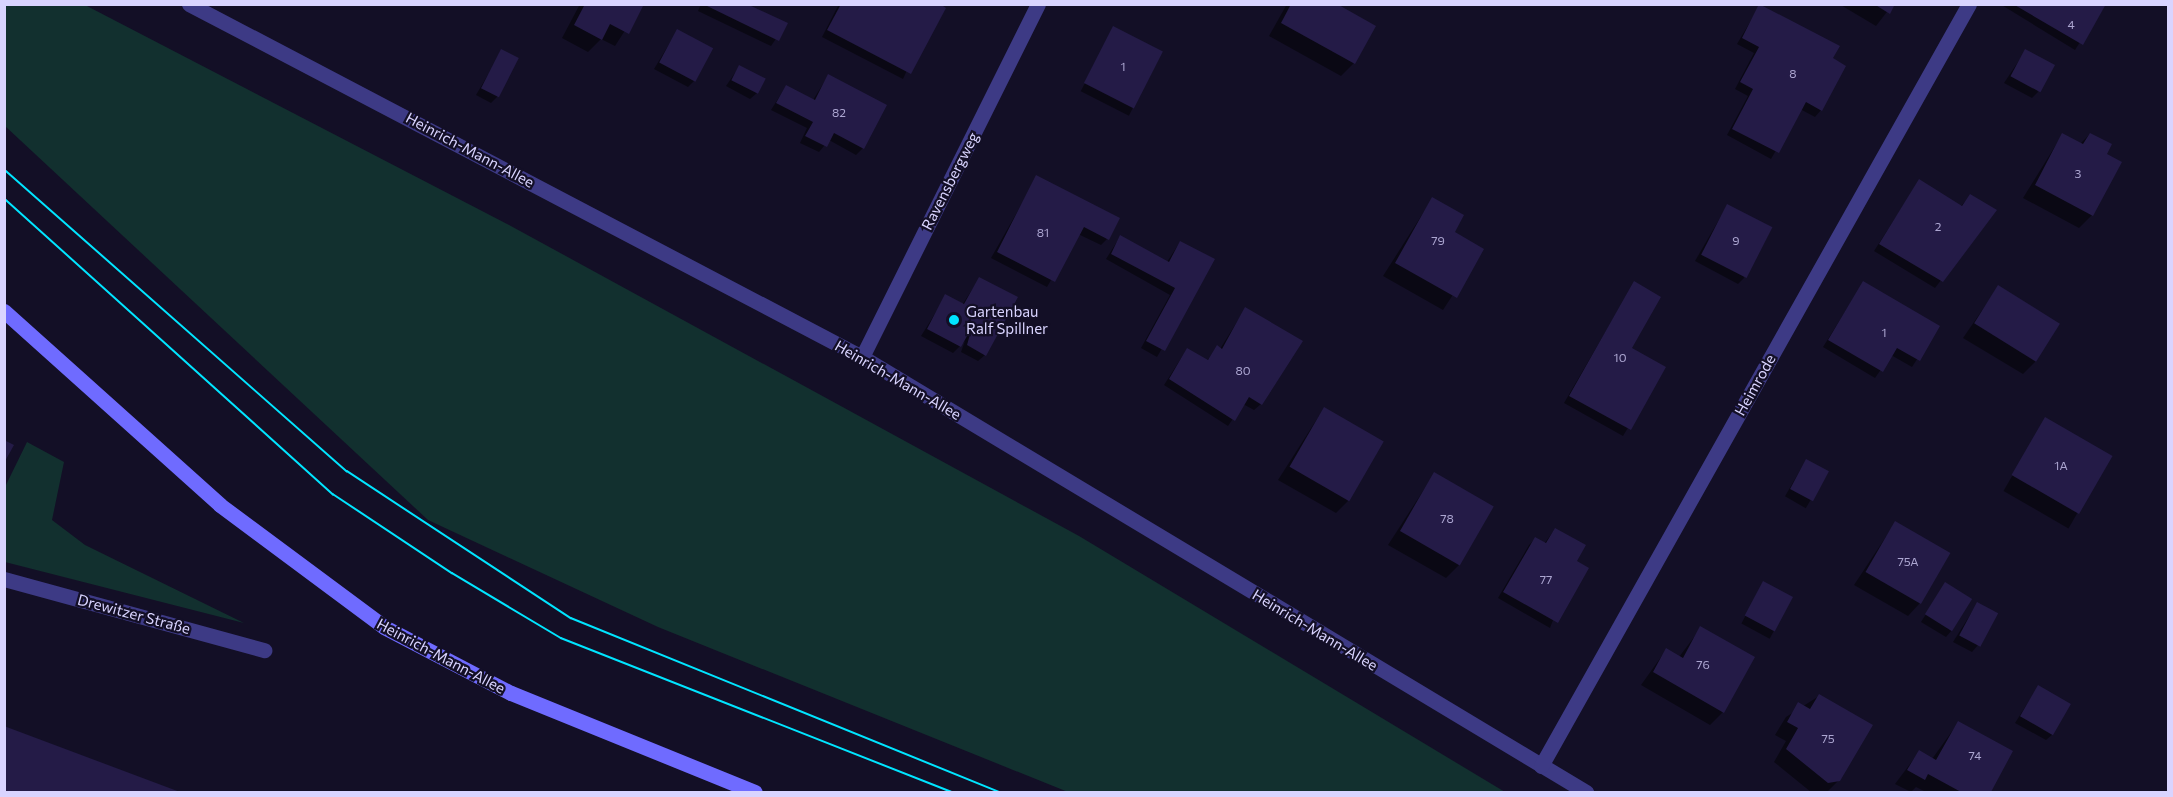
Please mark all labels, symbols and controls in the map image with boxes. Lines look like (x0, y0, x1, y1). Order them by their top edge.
house number: 4 (2067, 18, 2075, 32)
house number: 1 (1120, 60, 1126, 74)
house number: 8 (1789, 67, 1797, 81)
house number: 82 (832, 106, 846, 120)
street label: Heinrich-Mann-Allee (403, 109, 537, 191)
street label: Ravensbergweg (918, 129, 982, 233)
house number: 3 (2075, 167, 2081, 181)
house number: 2 (1935, 220, 1941, 234)
house number: 81 (1037, 226, 1049, 240)
house number: 79 (1431, 234, 1445, 248)
house number: 9 (1732, 234, 1740, 248)
place label: Gartenbau Ralf Spillner (966, 302, 1048, 337)
marker: Gartenbau Ralf Spillner (947, 313, 961, 327)
house number: 1 (1881, 326, 1887, 340)
street label: Heinrich-Mann-Allee (832, 336, 964, 424)
house number: 10 (1614, 351, 1626, 365)
street label: Heimrode (1731, 351, 1779, 419)
house number: 80 (1235, 364, 1251, 378)
house number: 1A (2054, 459, 2068, 473)
house number: 78 (1440, 512, 1454, 526)
house number: 75A (1897, 555, 1919, 569)
house number: 77 (1540, 573, 1552, 587)
street label: Heinrich-Mann-Allee (1249, 586, 1381, 674)
street label: Drewitzer Straße (76, 590, 192, 638)
street label: Heinrich-Mann-Allee (374, 615, 508, 697)
house number: 76 (1696, 658, 1710, 672)
house number: 75 (1821, 732, 1835, 746)
house number: 74 (1969, 749, 1981, 763)

